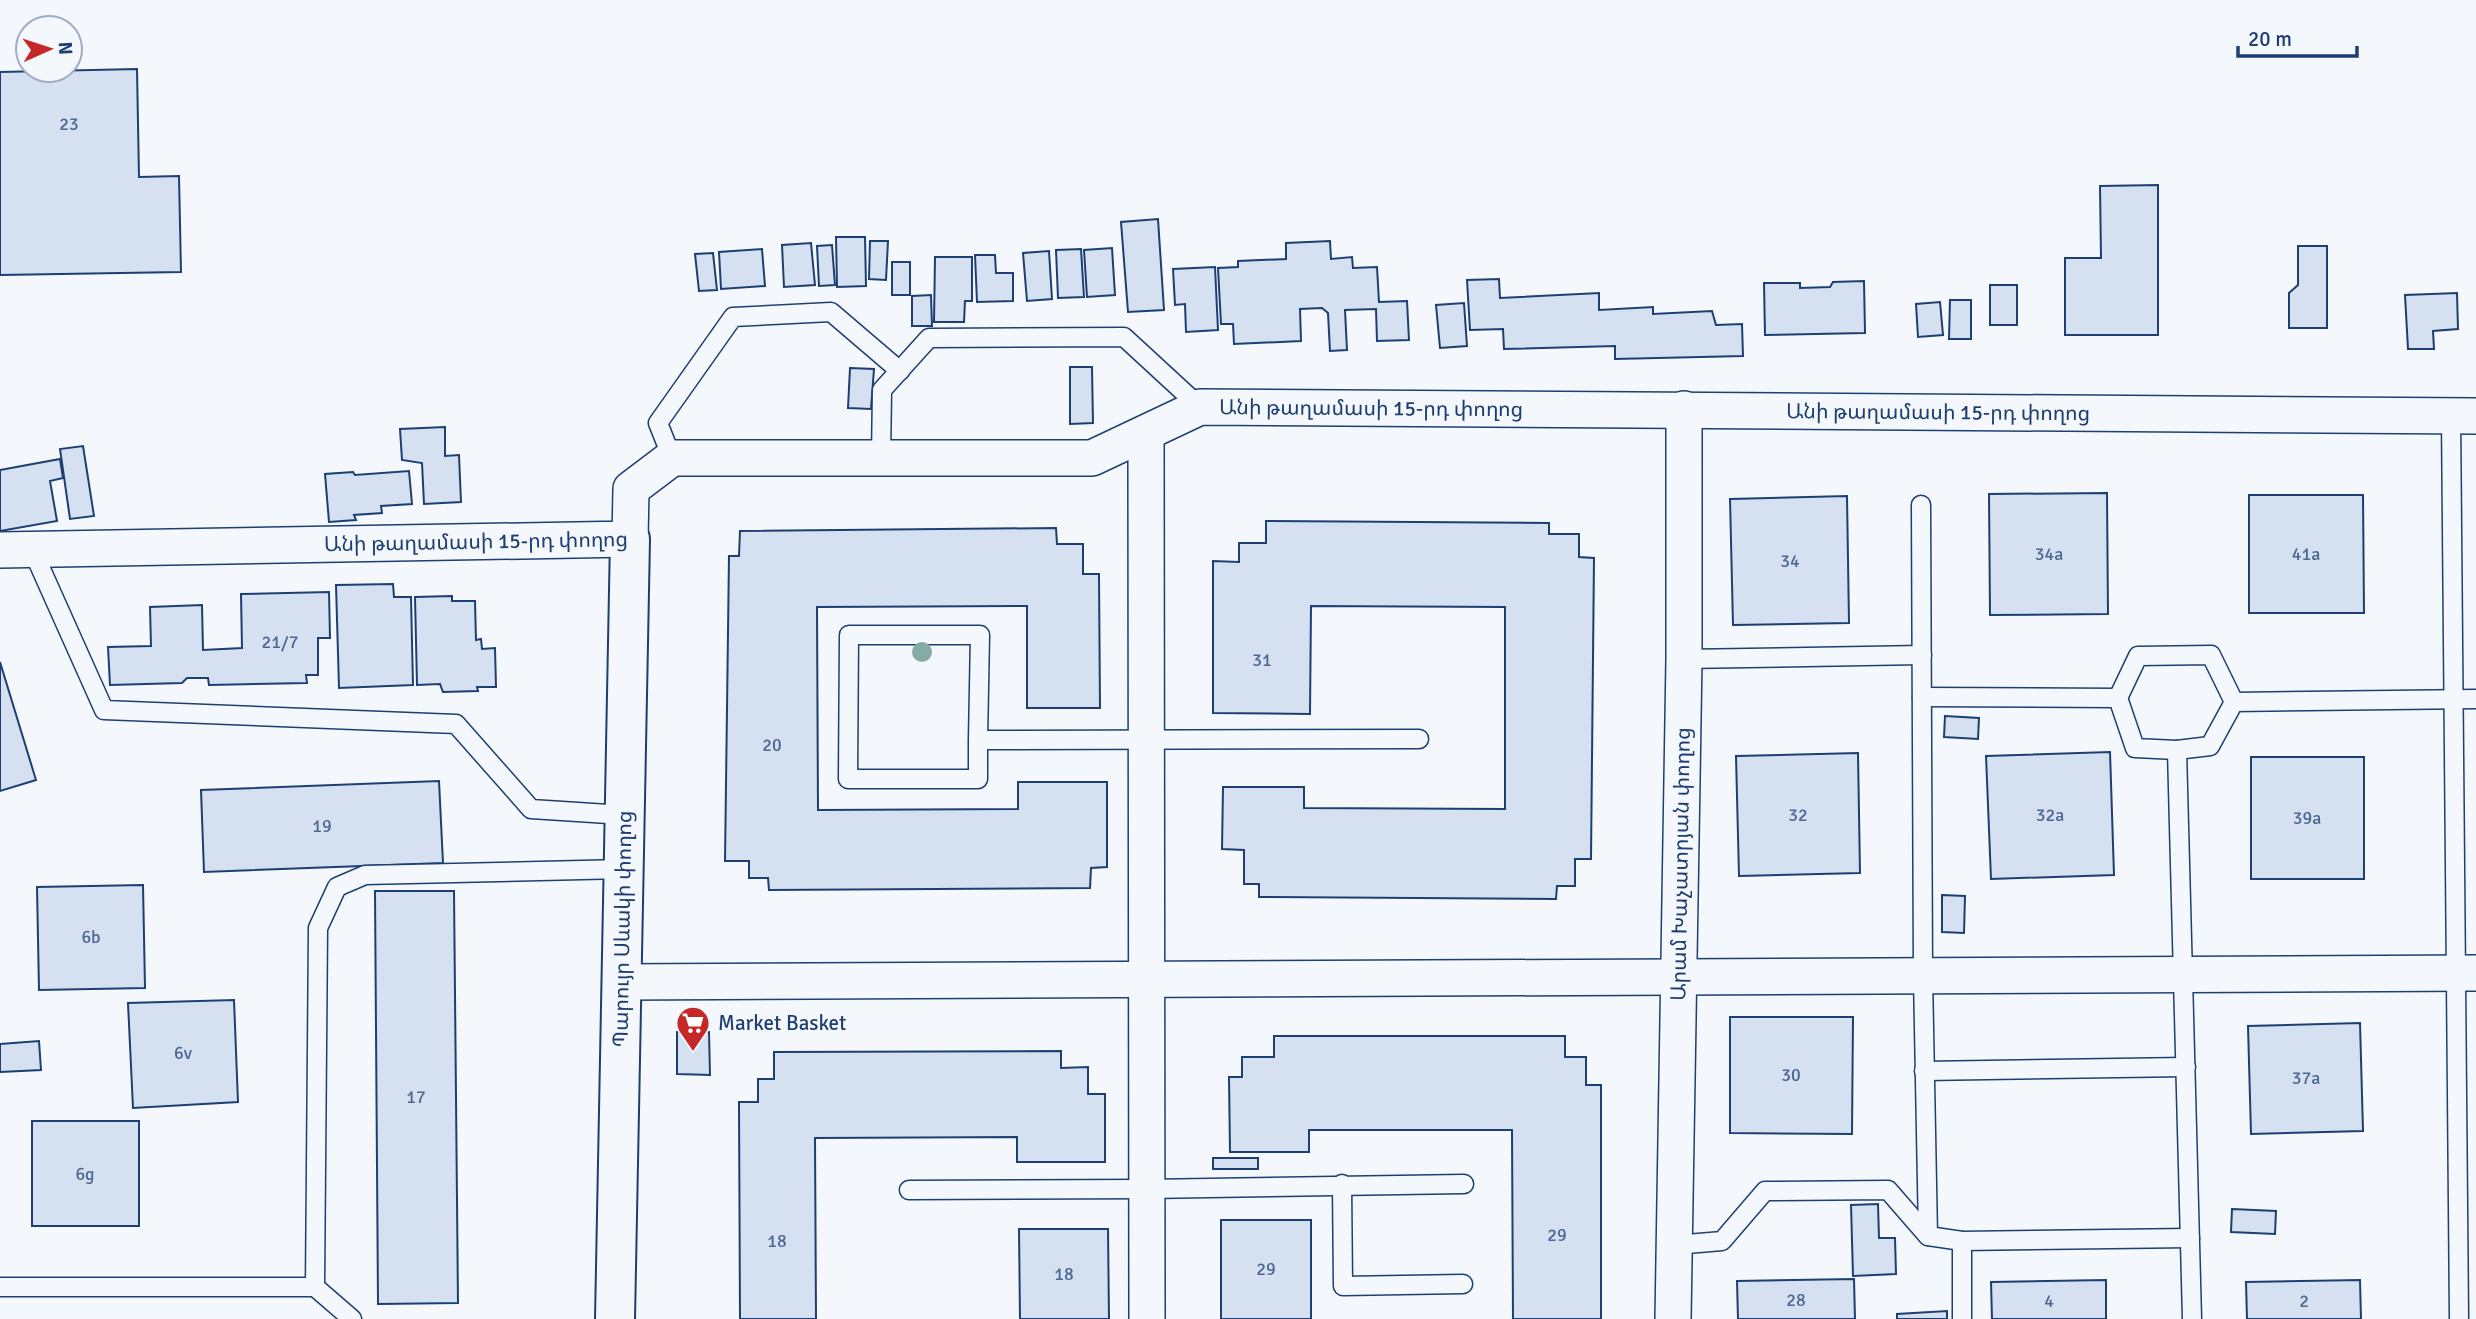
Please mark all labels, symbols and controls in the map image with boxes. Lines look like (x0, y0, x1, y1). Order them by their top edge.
north arrow (14, 14, 84, 84)
scale bar (2238, 14, 2357, 58)
text: 20 m (2248, 26, 2292, 52)
text: N (53, 41, 77, 55)
house number: 23 (59, 113, 79, 135)
street label: Անի թաղամասի 15-րդ փողոց (1219, 394, 1523, 422)
street label: Անի թաղամասի 15-րդ փողոց (1786, 398, 2090, 426)
street label: Անի թաղամասի 15-րդ փողոց (324, 526, 628, 557)
house number: 34a (2035, 543, 2063, 565)
house number: 41a (2292, 543, 2320, 565)
house number: 34 (1780, 550, 1800, 572)
house number: 21/7 (262, 631, 298, 653)
house number: 31 (1252, 649, 1272, 671)
street label: Արամ Խաչատրյան փողոց (1665, 727, 1696, 1001)
house number: 20 (762, 734, 782, 756)
house number: 32 (1788, 804, 1808, 826)
house number: 32a (2036, 804, 2064, 826)
house number: 39a (2293, 807, 2321, 829)
street label: Պարույր Սևակի փողոց (607, 810, 638, 1048)
house number: 19 (312, 815, 332, 837)
house number: 6b (81, 926, 101, 948)
supermarket icon: Market Basket (674, 1004, 712, 1053)
place label: Market Basket (718, 1010, 846, 1036)
house number: 6v (174, 1042, 193, 1064)
house number: 30 (1781, 1064, 1801, 1086)
house number: 37a (2292, 1067, 2320, 1089)
house number: 17 (406, 1086, 426, 1108)
house number: 6g (75, 1163, 95, 1185)
house number: 29 (1547, 1224, 1567, 1246)
house number: 18 (767, 1230, 787, 1252)
house number: 29 (1256, 1258, 1276, 1280)
house number: 18 (1054, 1263, 1074, 1285)
house number: 28 (1786, 1289, 1806, 1311)
house number: 4 (2044, 1290, 2054, 1312)
house number: 2 (2299, 1290, 2309, 1312)

